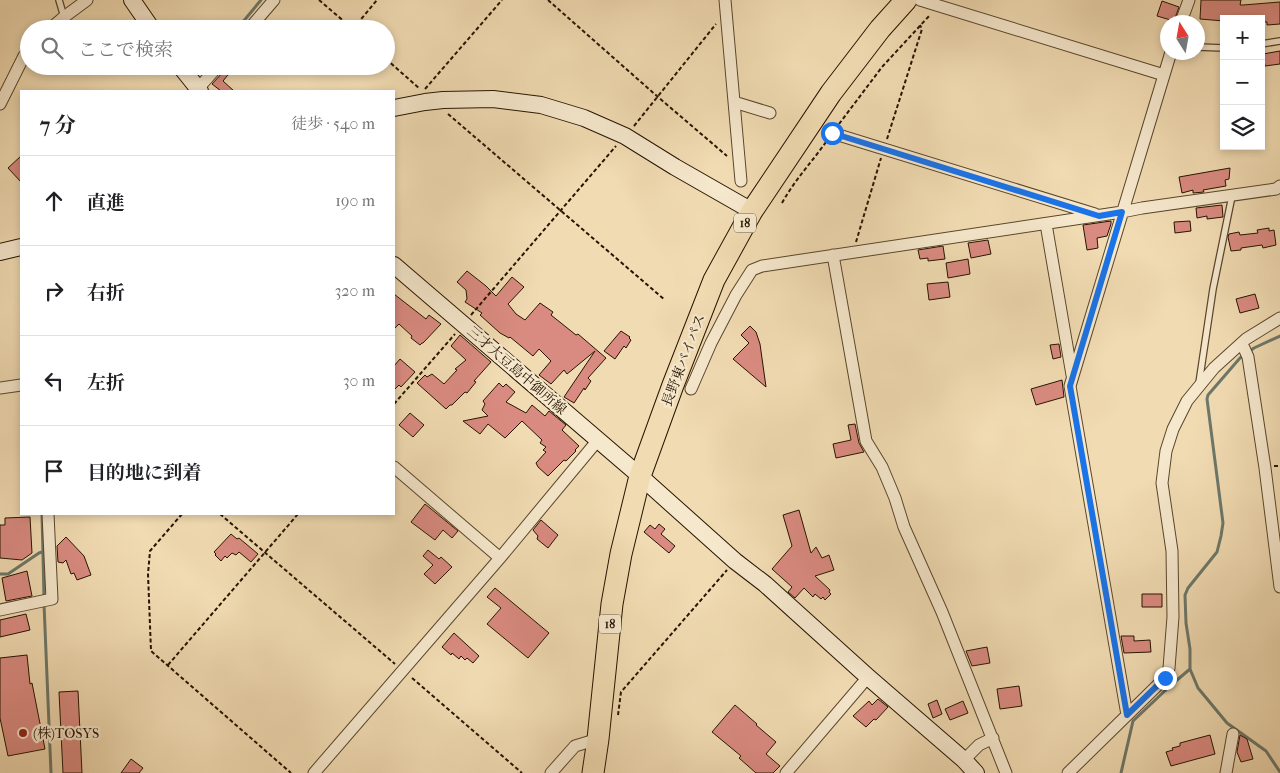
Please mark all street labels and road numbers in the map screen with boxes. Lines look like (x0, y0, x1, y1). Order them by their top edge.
road number: 18 (734, 214, 756, 232)
street label: 長野東バイパス (658, 312, 709, 409)
street label: 三才大豆島中御所線 (464, 323, 570, 418)
road number: 18 (599, 614, 621, 634)

